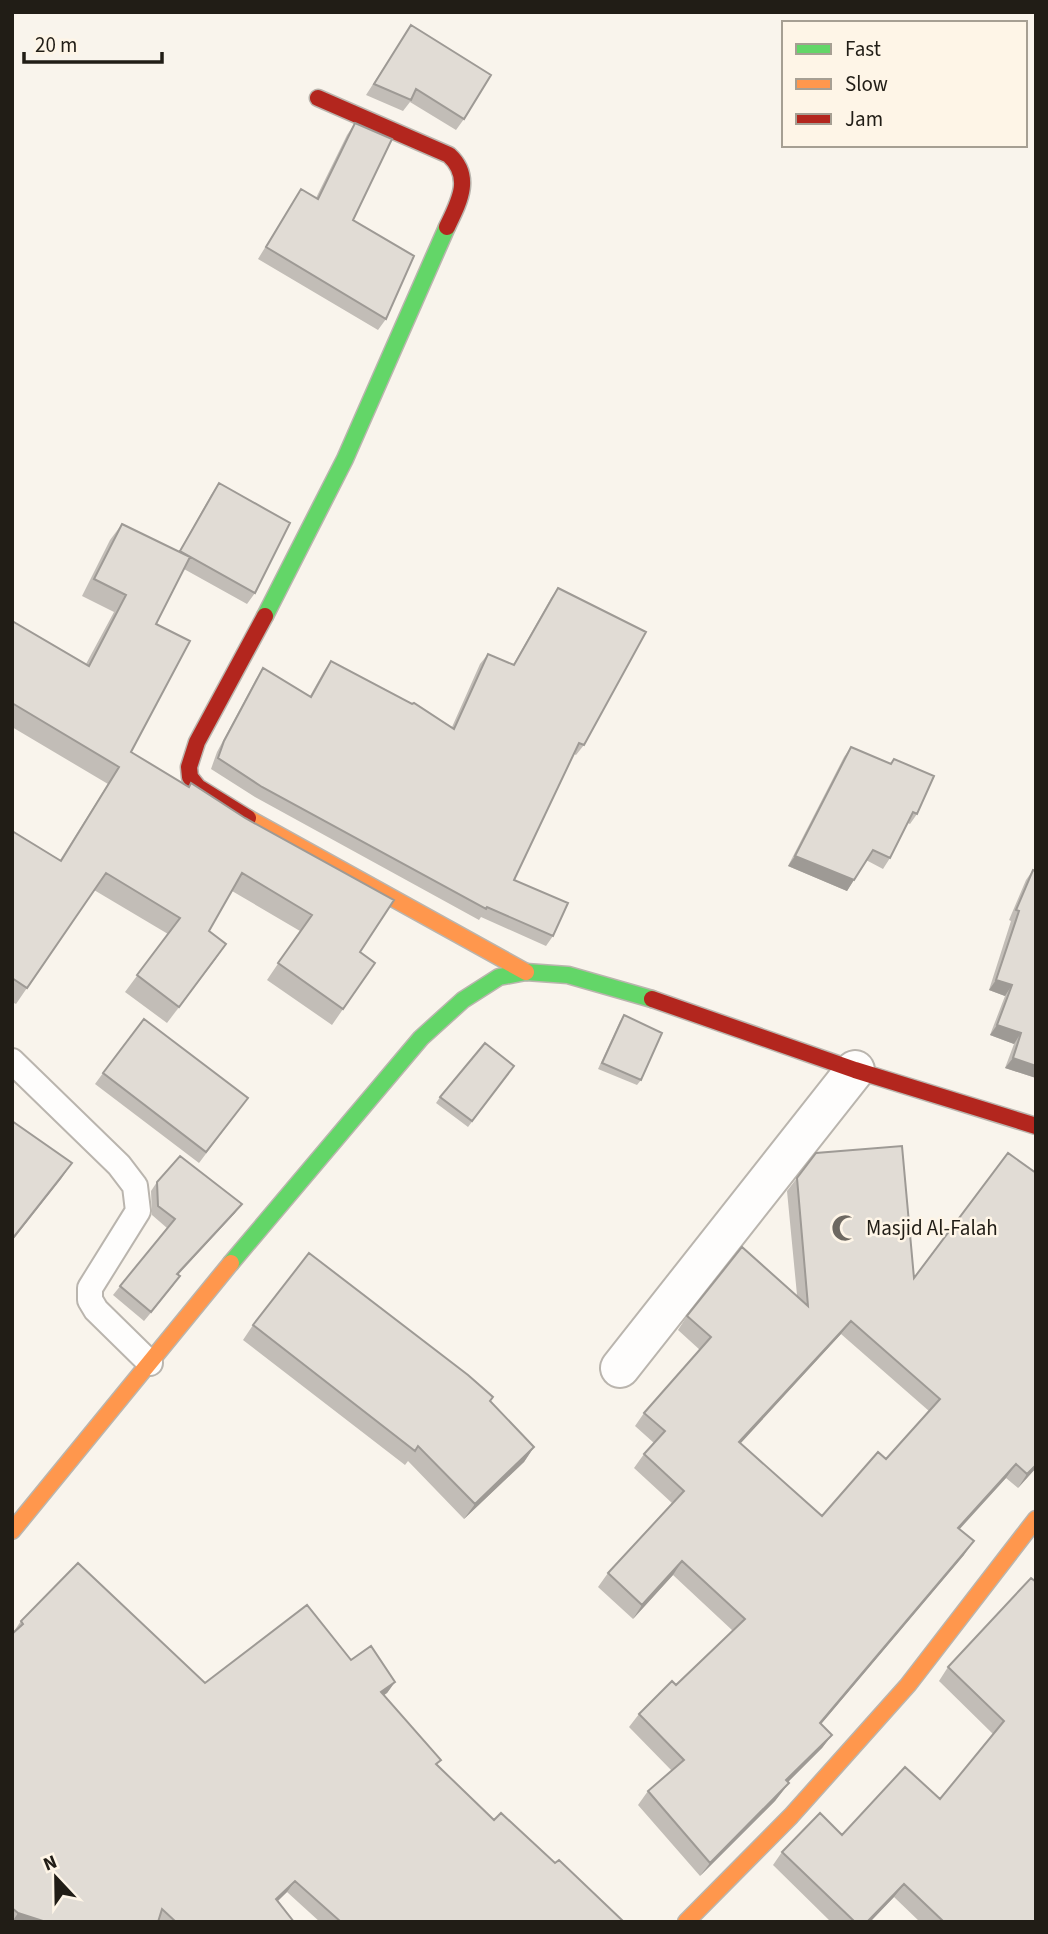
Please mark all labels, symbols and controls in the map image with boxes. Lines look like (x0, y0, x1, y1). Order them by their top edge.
scale bar (24, 21, 163, 65)
legend (782, 21, 1027, 147)
text: 20 m (35, 30, 77, 60)
text: Fast (845, 34, 881, 64)
text: Slow (845, 69, 888, 99)
text: Jam (845, 104, 883, 134)
mosque icon: Masjid Al-Falah (830, 1213, 860, 1243)
place label: Masjid Al-Falah (866, 1213, 998, 1243)
north arrow (21, 1843, 91, 1913)
text: N (39, 1849, 61, 1879)

